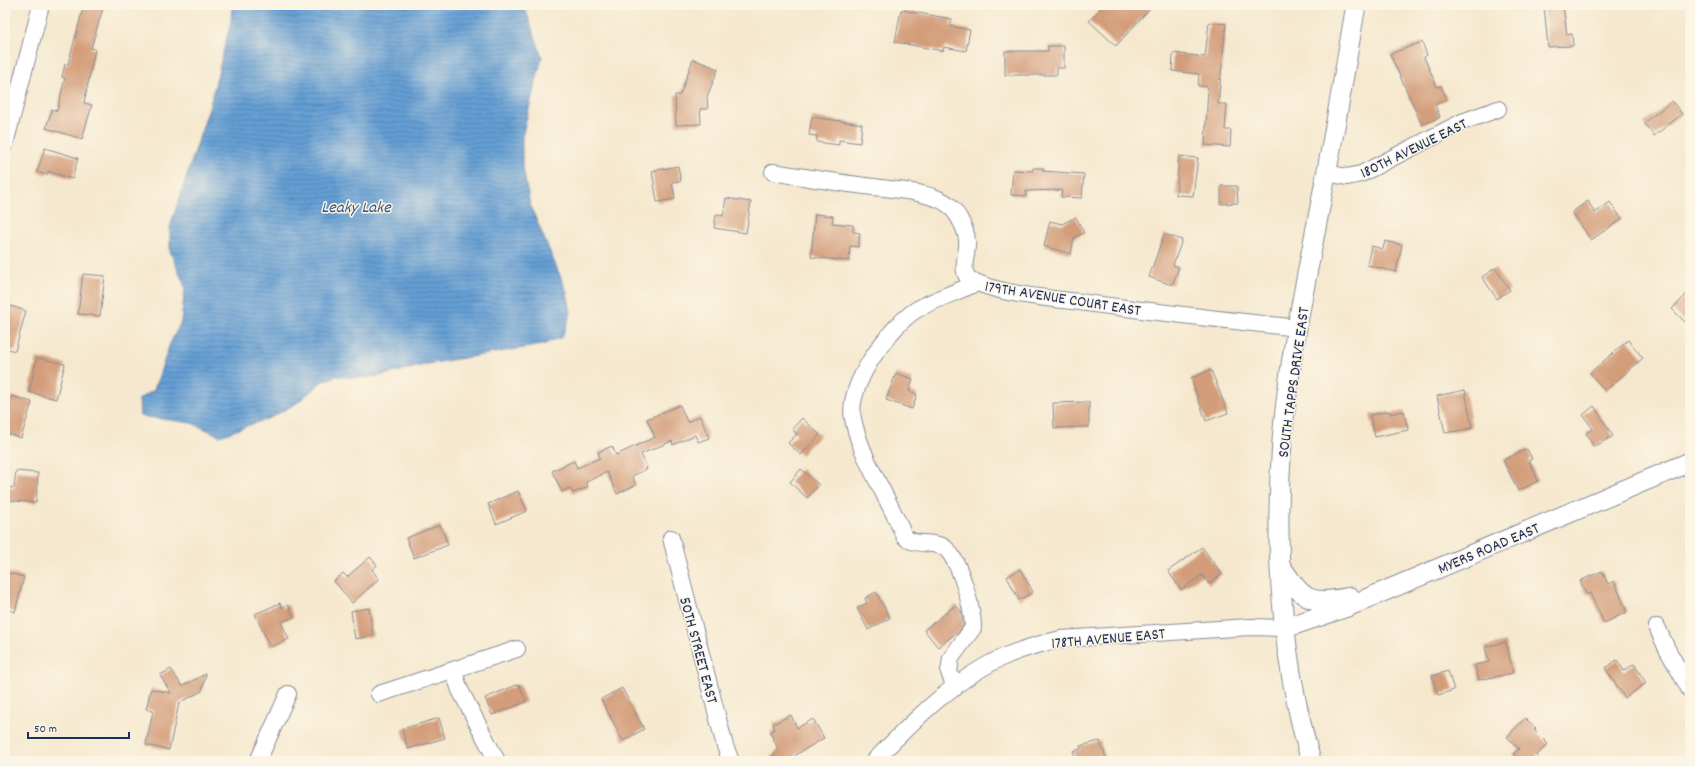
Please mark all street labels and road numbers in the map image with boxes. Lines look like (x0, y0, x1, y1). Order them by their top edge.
street label: 180TH AVENUE EAST (1357, 113, 1472, 185)
street label: 179TH AVENUE COURT EAST (983, 276, 1143, 323)
street label: SOUTH TAPPS DRIVE EAST (1273, 305, 1317, 459)
street label: MYERS ROAD EAST (1435, 517, 1544, 581)
street label: 50TH STREET EAST (672, 595, 723, 707)
street label: 178TH AVENUE EAST (1050, 623, 1167, 656)

